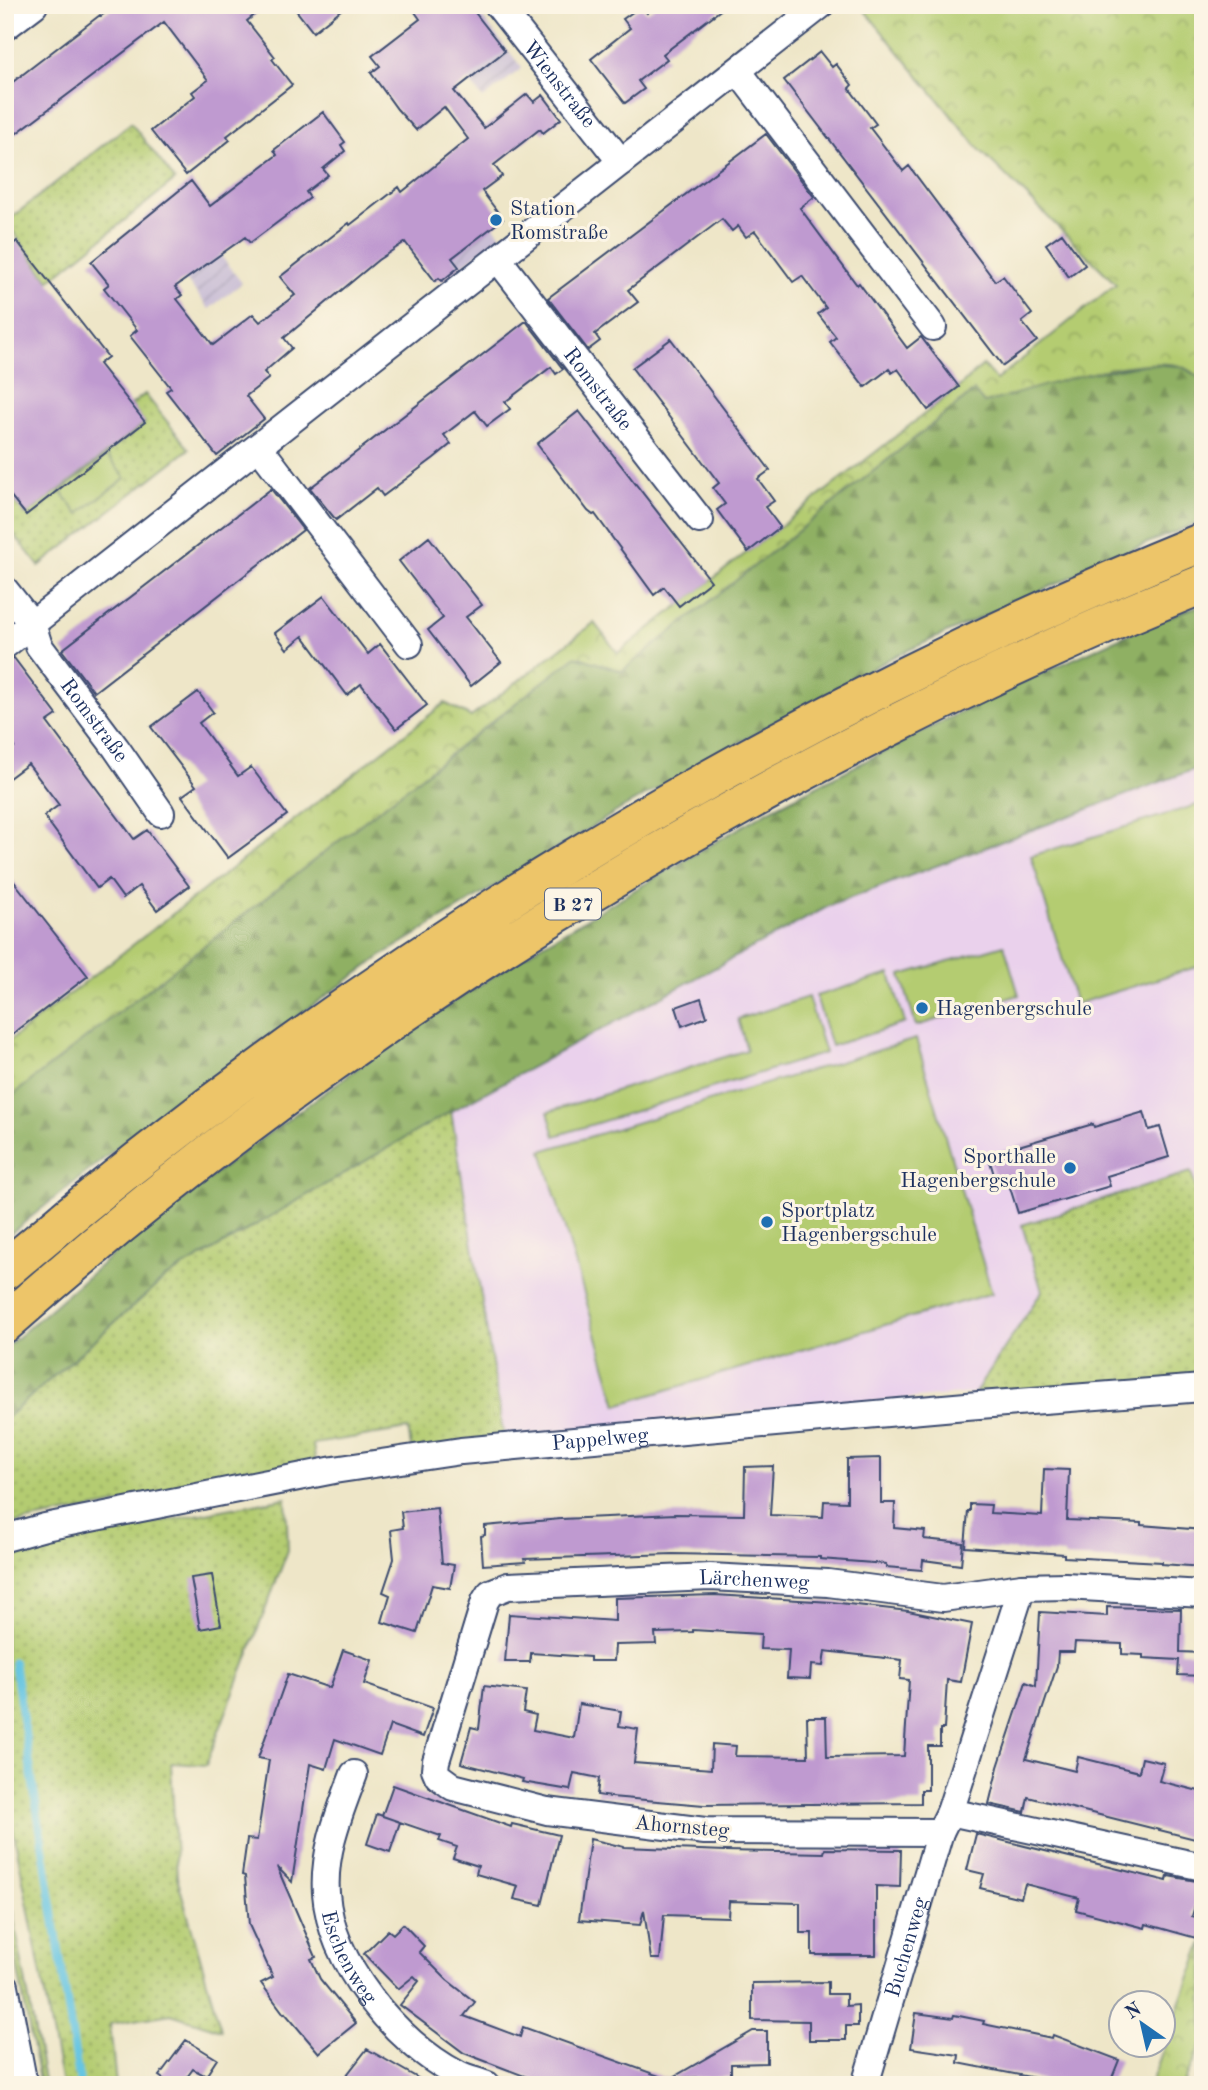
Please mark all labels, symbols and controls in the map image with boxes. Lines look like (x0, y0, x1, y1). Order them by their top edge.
street label: Wienstraße (518, 37, 599, 132)
place label: Station Romstraße (510, 199, 608, 244)
marker: Station Romstraße (488, 212, 504, 228)
street label: Romstraße (559, 344, 636, 435)
street label: Romstraße (56, 675, 131, 766)
road number: B 27 (545, 888, 601, 920)
place label: Hagenbergschule (936, 999, 1092, 1020)
marker: Hagenbergschule (914, 1000, 930, 1016)
place label: Sporthalle Hagenbergschule (900, 1147, 1056, 1192)
marker: Sporthalle Hagenbergschule (1062, 1160, 1078, 1176)
place label: Sportplatz Hagenbergschule (781, 1201, 937, 1246)
marker: Sportplatz Hagenbergschule (759, 1214, 775, 1230)
street label: Pappelweg (551, 1425, 650, 1455)
street label: Lärchenweg (698, 1568, 811, 1594)
street label: Ahornsteg (633, 1813, 731, 1842)
street label: Buchenweg (883, 1894, 932, 2000)
street label: Eschenweg (317, 1909, 380, 2009)
north arrow (1106, 1988, 1176, 2058)
text: N (1123, 2000, 1146, 2024)

